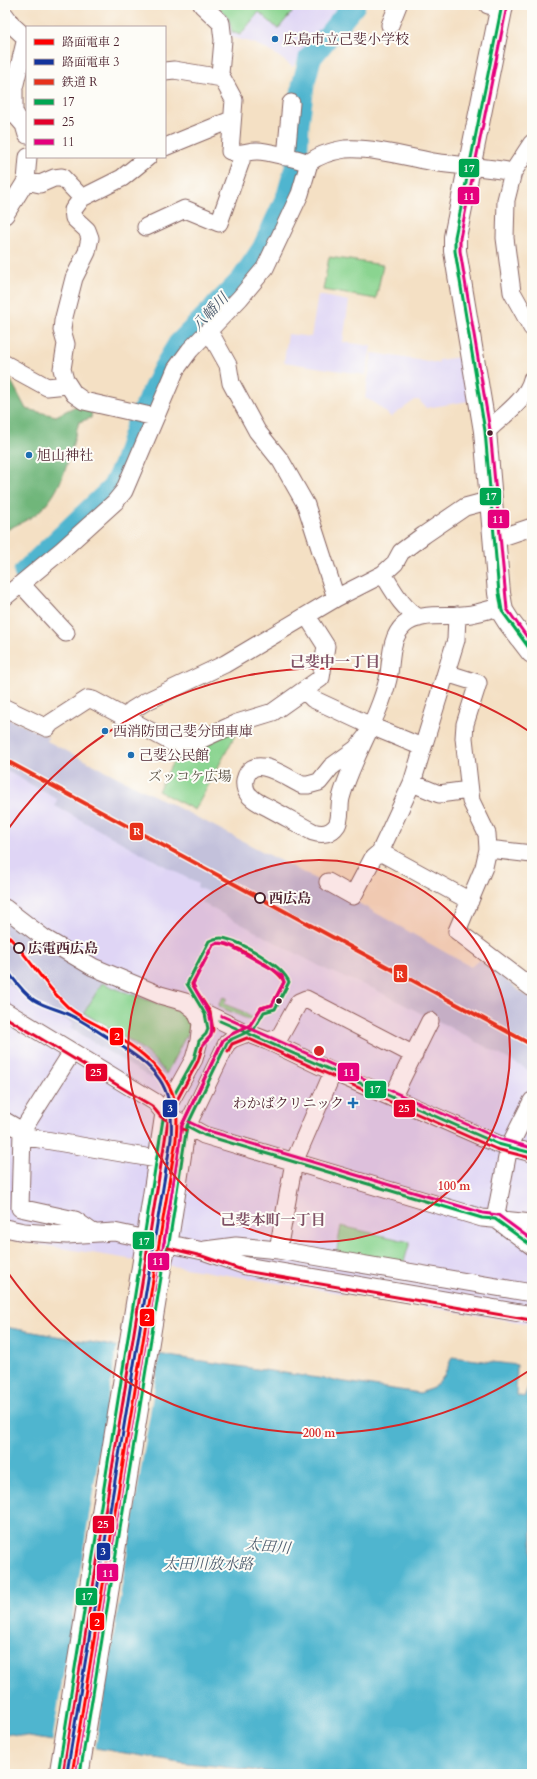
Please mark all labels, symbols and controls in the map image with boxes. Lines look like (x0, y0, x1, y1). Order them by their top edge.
legend (26, 26, 166, 158)
place label: 広島市立己斐小学校 (283, 30, 409, 49)
text: 路面電車 2 (62, 34, 119, 50)
marker: 広島市立己斐小学校 (270, 34, 280, 44)
text: 路面電車 3 (62, 54, 119, 70)
text: 鉄道 R (61, 74, 98, 90)
text: 17 (62, 94, 74, 110)
text: 25 (62, 114, 74, 130)
text: 11 (62, 134, 74, 150)
line badge: 17 (458, 158, 480, 178)
text: 17 (463, 161, 475, 176)
line badge: 11 (457, 186, 480, 205)
text: 11 (463, 189, 475, 204)
water label: 八幡川 (187, 287, 234, 335)
unlabelled marker (485, 428, 495, 438)
place label: 旭山神社 (37, 446, 93, 465)
marker: 旭山神社 (24, 450, 34, 460)
line badge: 17 (479, 487, 502, 506)
text: 17 (485, 489, 497, 504)
line badge: 11 (487, 509, 510, 529)
text: 11 (492, 512, 504, 527)
district label: 己斐中一丁目 (290, 652, 380, 672)
place label: 西消防団己斐分団車庫 (113, 722, 253, 741)
marker: 西消防団己斐分団車庫 (100, 726, 110, 736)
place label: 己斐公民館 (139, 746, 209, 765)
marker: 己斐公民館 (126, 750, 136, 760)
park label: ズッコケ広場 (148, 767, 232, 786)
line badge: R (129, 822, 144, 841)
text: R (133, 824, 142, 839)
place label: 西広島 (269, 889, 311, 908)
marker: 西広島 (254, 892, 266, 904)
place label: 広電西広島 (28, 939, 98, 958)
marker: 広電西広島 (13, 942, 25, 954)
line badge: R (393, 964, 408, 983)
text: R (396, 967, 405, 982)
unlabelled marker (274, 996, 284, 1006)
line badge: 2 (109, 1027, 124, 1046)
text: 2 (114, 1029, 120, 1044)
centre of rings (312, 1044, 326, 1058)
line badge: 11 (337, 1062, 360, 1082)
line badge: 25 (85, 1063, 108, 1082)
text: 25 (90, 1065, 102, 1080)
text: 11 (343, 1065, 355, 1080)
line badge: 17 (364, 1080, 387, 1099)
text: 17 (369, 1082, 381, 1097)
place label: わかばクリニック (233, 1094, 344, 1113)
marker: わかばクリニック (347, 1097, 359, 1109)
line badge: 3 (162, 1099, 178, 1118)
line badge: 25 (393, 1099, 416, 1118)
text: 3 (167, 1101, 173, 1116)
text: 25 (398, 1101, 410, 1116)
text: 100 m (438, 1178, 471, 1194)
district label: 己斐本町一丁目 (220, 1210, 326, 1230)
line badge: 17 (132, 1231, 155, 1250)
text: 17 (138, 1234, 150, 1249)
line badge: 11 (147, 1252, 170, 1271)
text: 11 (152, 1254, 164, 1269)
line badge: 2 (139, 1308, 155, 1327)
text: 2 (144, 1310, 150, 1325)
text: 200 m (303, 1425, 336, 1441)
line badge: 25 (92, 1515, 115, 1534)
text: 25 (97, 1517, 109, 1532)
water label: 太田川 (245, 1534, 293, 1559)
line badge: 3 (96, 1542, 111, 1561)
text: 3 (100, 1544, 106, 1559)
water label: 太田川放水路 (163, 1554, 254, 1574)
line badge: 11 (96, 1563, 119, 1582)
text: 11 (102, 1566, 114, 1581)
line badge: 17 (75, 1587, 98, 1606)
text: 17 (81, 1589, 93, 1604)
line badge: 2 (89, 1612, 105, 1631)
text: 2 (94, 1615, 100, 1630)

